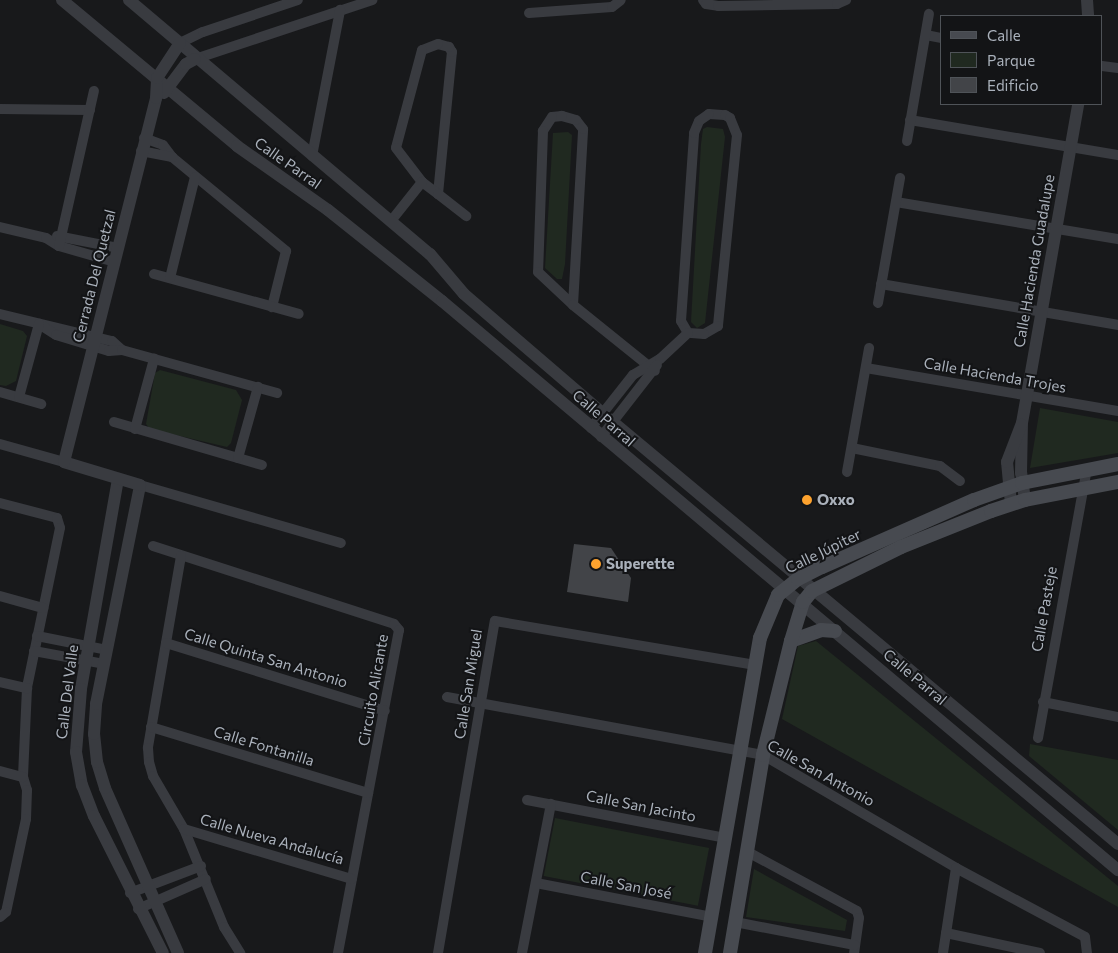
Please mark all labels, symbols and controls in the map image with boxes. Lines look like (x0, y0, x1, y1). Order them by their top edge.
legend (940, 15, 1103, 105)
text: Calle (987, 26, 1021, 44)
text: Parque (987, 51, 1035, 69)
text: Edificio (987, 76, 1038, 94)
street label: Calle Parral (251, 133, 325, 193)
street label: Calle Hacienda Guadalupe (1010, 173, 1058, 349)
street label: Cerrada Del Quetzal (69, 208, 119, 344)
street label: Calle Hacienda Trojes (922, 354, 1068, 396)
street label: Calle Parral (569, 386, 639, 450)
place label: Oxxo (817, 491, 855, 509)
marker: Oxxo (801, 494, 813, 506)
street label: Calle Júpiter (782, 525, 864, 577)
place label: Superette (606, 555, 675, 573)
marker: Superette (590, 558, 602, 570)
street label: Calle Pasteje (1028, 565, 1060, 653)
street label: Calle Quinta San Antonio (182, 625, 350, 691)
street label: Calle San Miguel (450, 628, 486, 740)
street label: Circuito Alicante (354, 633, 392, 747)
street label: Calle Del Valle (52, 644, 82, 740)
street label: Calle Parral (880, 645, 950, 709)
street label: Calle Fontanilla (212, 722, 316, 770)
street label: Calle San Antonio (764, 736, 878, 810)
street label: Calle San Jacinto (584, 787, 698, 825)
street label: Calle Nueva Andalucía (198, 810, 346, 868)
street label: Calle San José (579, 867, 673, 903)

